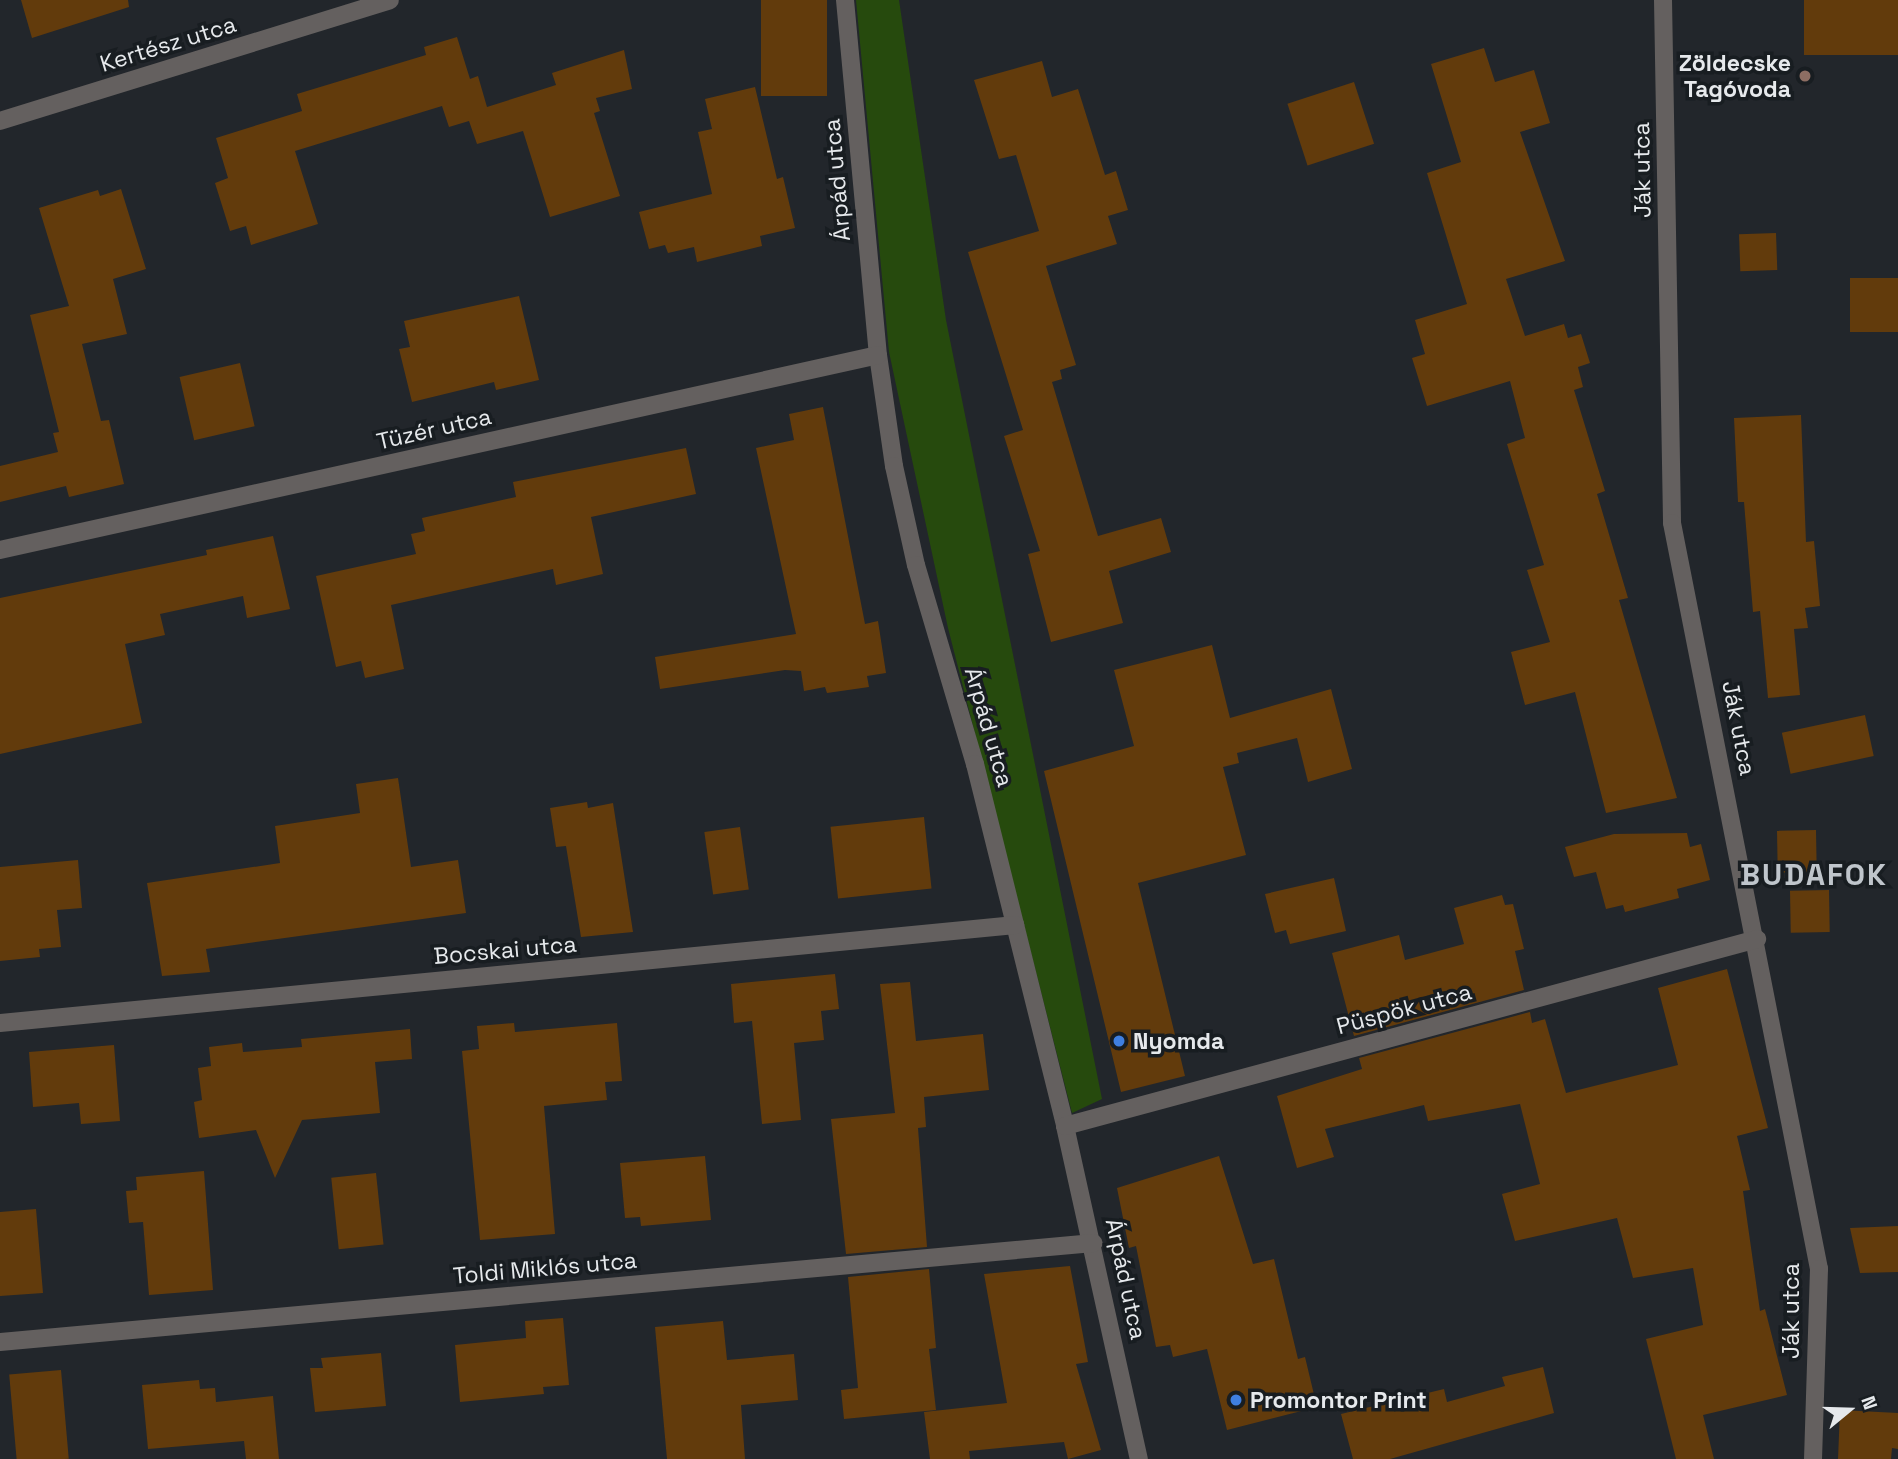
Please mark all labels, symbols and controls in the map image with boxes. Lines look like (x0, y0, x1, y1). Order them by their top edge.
street label: Kertész utca (97, 10, 239, 78)
place label: Zöldecske Tagóvoda (1679, 49, 1791, 103)
marker: Zöldecske Tagóvoda (1797, 68, 1813, 84)
street label: Árpád utca (818, 118, 856, 242)
street label: Ják utca (1627, 122, 1657, 218)
street label: Tüzér utca (374, 402, 494, 456)
street label: Árpád utca (959, 664, 1019, 790)
street label: Ják utca (1716, 678, 1762, 778)
district label: BUDAFOK (1741, 857, 1887, 893)
street label: Bocskai utca (432, 930, 578, 970)
street label: Püspök utca (1334, 978, 1474, 1040)
place label: Nyomda (1133, 1027, 1224, 1055)
marker: Nyomda (1111, 1033, 1127, 1049)
street label: Árpád utca (1100, 1216, 1152, 1342)
street label: Toldi Miklós utca (452, 1246, 638, 1290)
street label: Ják utca (1777, 1263, 1805, 1359)
north arrow (1814, 1375, 1884, 1445)
place label: Promontor Print (1250, 1386, 1427, 1414)
marker: Promontor Print (1228, 1392, 1244, 1408)
text: N (1855, 1393, 1883, 1413)

